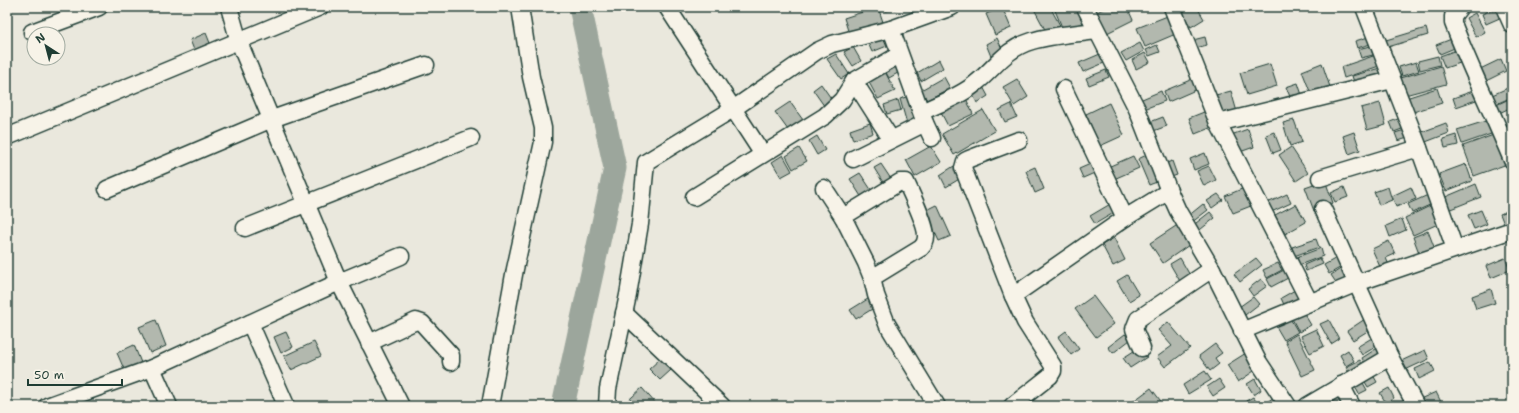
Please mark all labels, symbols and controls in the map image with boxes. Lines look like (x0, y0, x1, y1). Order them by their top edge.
north arrow (26, 26, 66, 66)
text: N (32, 30, 49, 47)
scale bar (28, 361, 122, 387)
text: 50 m (34, 367, 64, 383)

